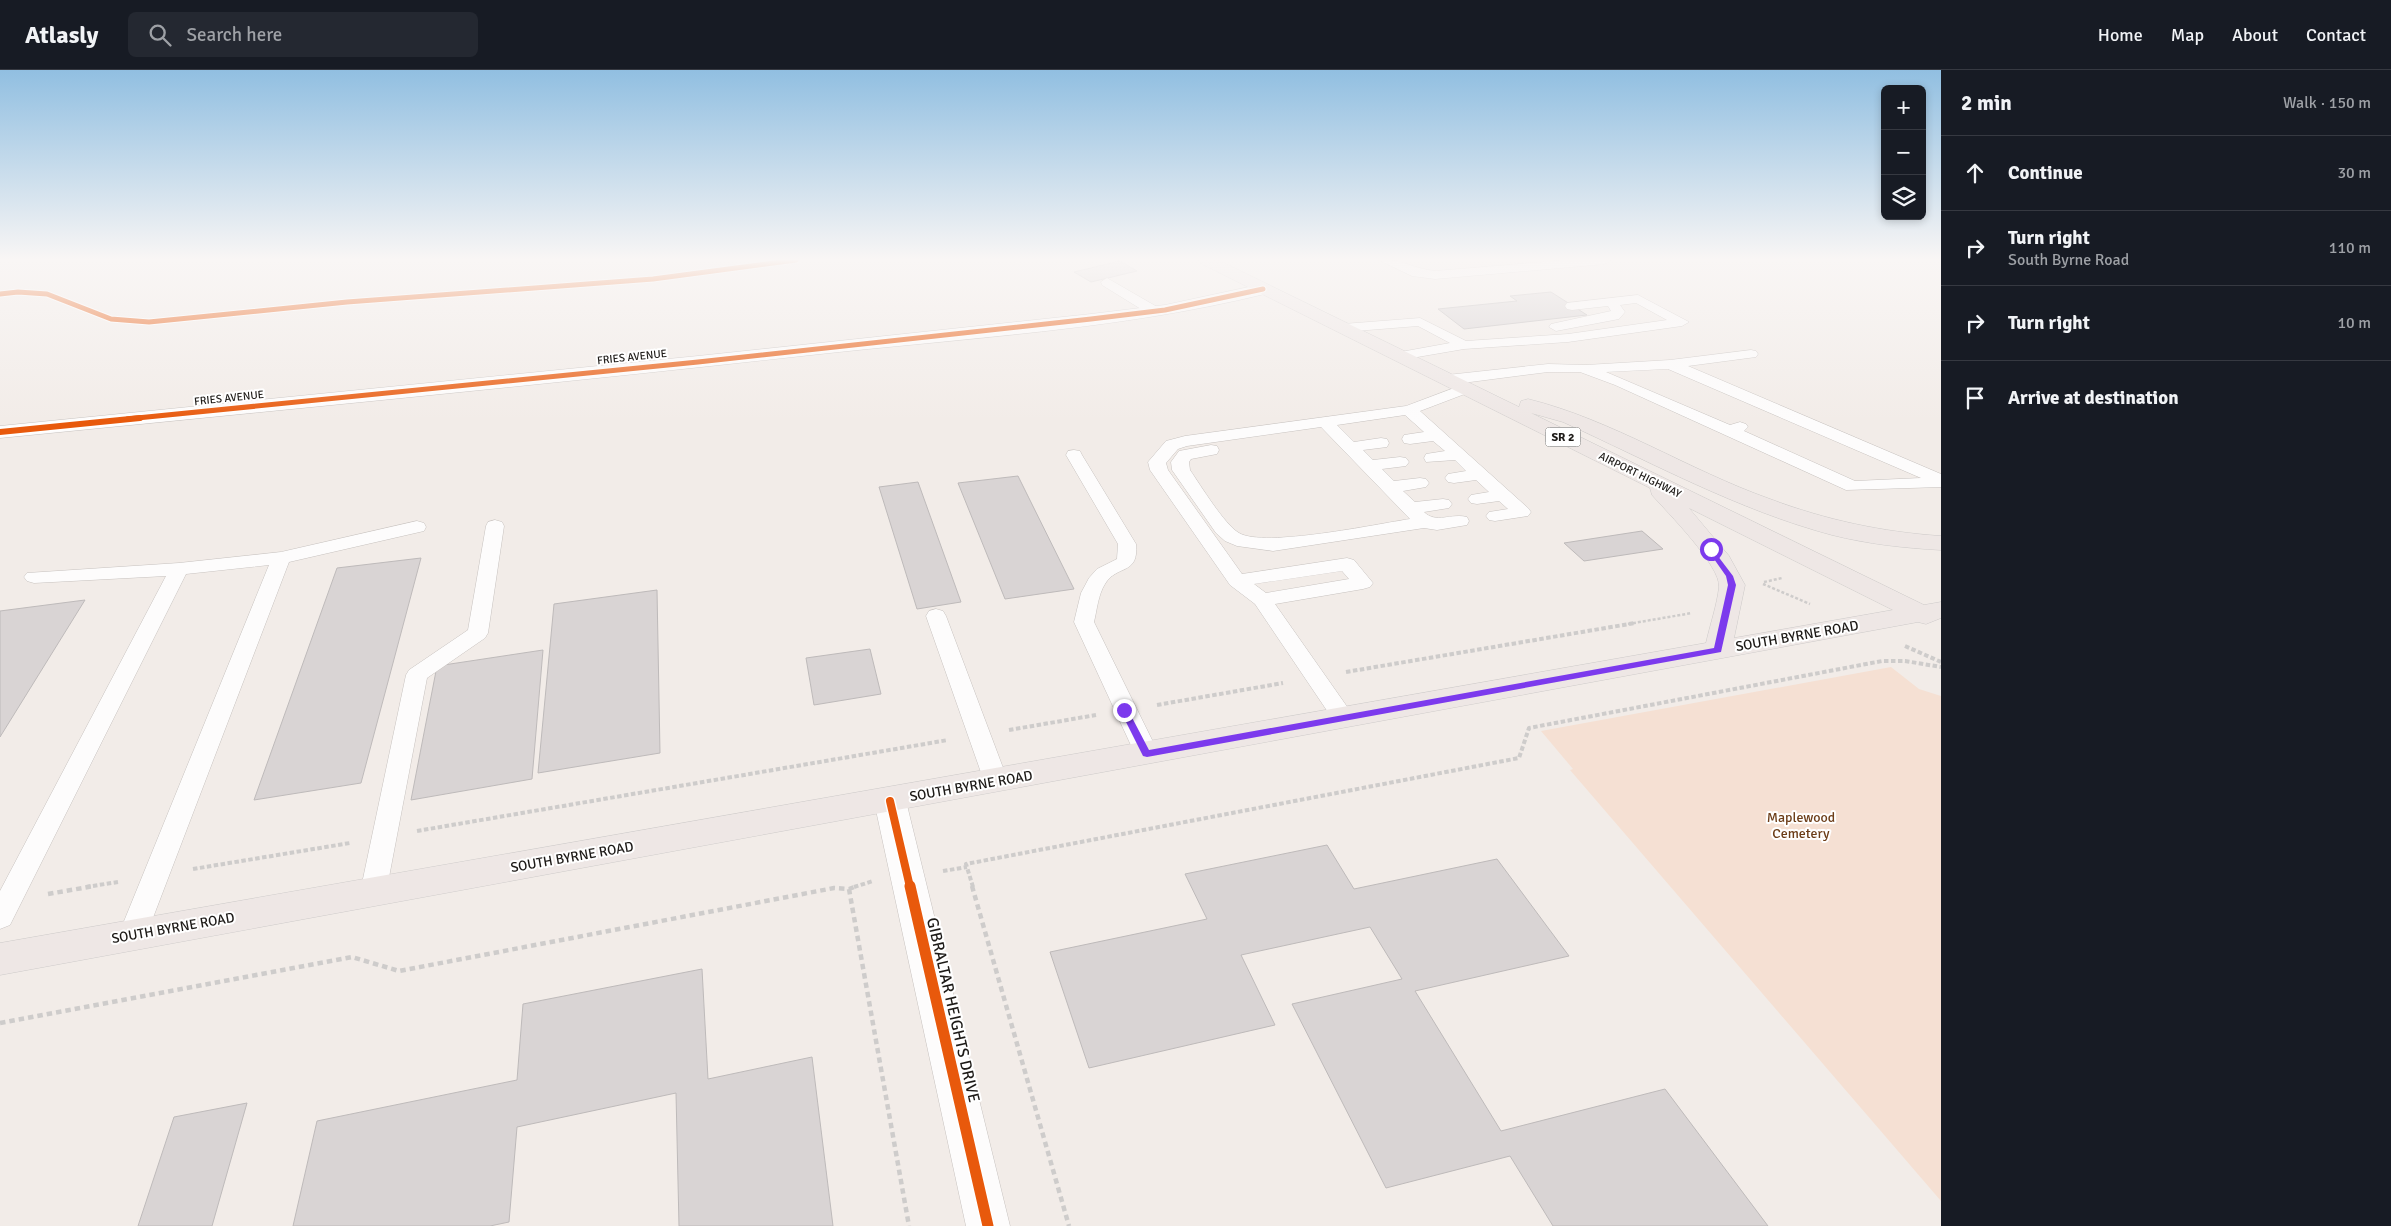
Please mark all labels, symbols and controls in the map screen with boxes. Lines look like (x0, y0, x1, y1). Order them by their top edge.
search box (128, 12, 478, 57)
text: Atlasly (25, 20, 98, 50)
icon: search (146, 21, 174, 49)
text: Search here (186, 23, 282, 47)
text: Home (2098, 24, 2143, 46)
text: Map (2171, 24, 2204, 46)
text: About (2232, 24, 2278, 46)
text: Contact (2306, 24, 2366, 46)
map controls (1881, 85, 1926, 220)
button: + (1881, 85, 1926, 130)
text: 2 min (1961, 90, 2012, 116)
text: Walk · 150 m (2283, 93, 2371, 113)
button: − (1881, 130, 1926, 175)
icon: ahead (1961, 159, 1989, 187)
text: Continue (2008, 161, 2083, 185)
text: 30 m (2337, 163, 2371, 183)
button: layers (1881, 175, 1926, 220)
text: Turn right (2008, 226, 2090, 250)
icon: right (1961, 234, 1989, 262)
text: 110 m (2329, 238, 2371, 258)
text: South Byrne Road (2008, 250, 2129, 270)
icon: right (1961, 309, 1989, 337)
text: Turn right (2008, 311, 2090, 335)
text: 10 m (2337, 313, 2371, 333)
street label: FRIES AVENUE (596, 347, 668, 367)
icon: arrive (1961, 384, 1989, 412)
text: Arrive at destination (2008, 386, 2179, 410)
street label: FRIES AVENUE (193, 388, 265, 408)
road number: SR 2 (1546, 428, 1580, 447)
street label: AIRPORT HIGHWAY (1597, 449, 1684, 501)
route start (1700, 538, 1723, 561)
street label: SOUTH BYRNE ROAD (1734, 617, 1860, 655)
route end (1113, 699, 1136, 722)
street label: SOUTH BYRNE ROAD (908, 767, 1034, 805)
park label: Maplewood Cemetery (1767, 809, 1835, 842)
street label: SOUTH BYRNE ROAD (509, 838, 635, 876)
street label: SOUTH BYRNE ROAD (110, 909, 236, 947)
street label: GIBRALTAR HEIGHTS DRIVE (922, 916, 984, 1104)

